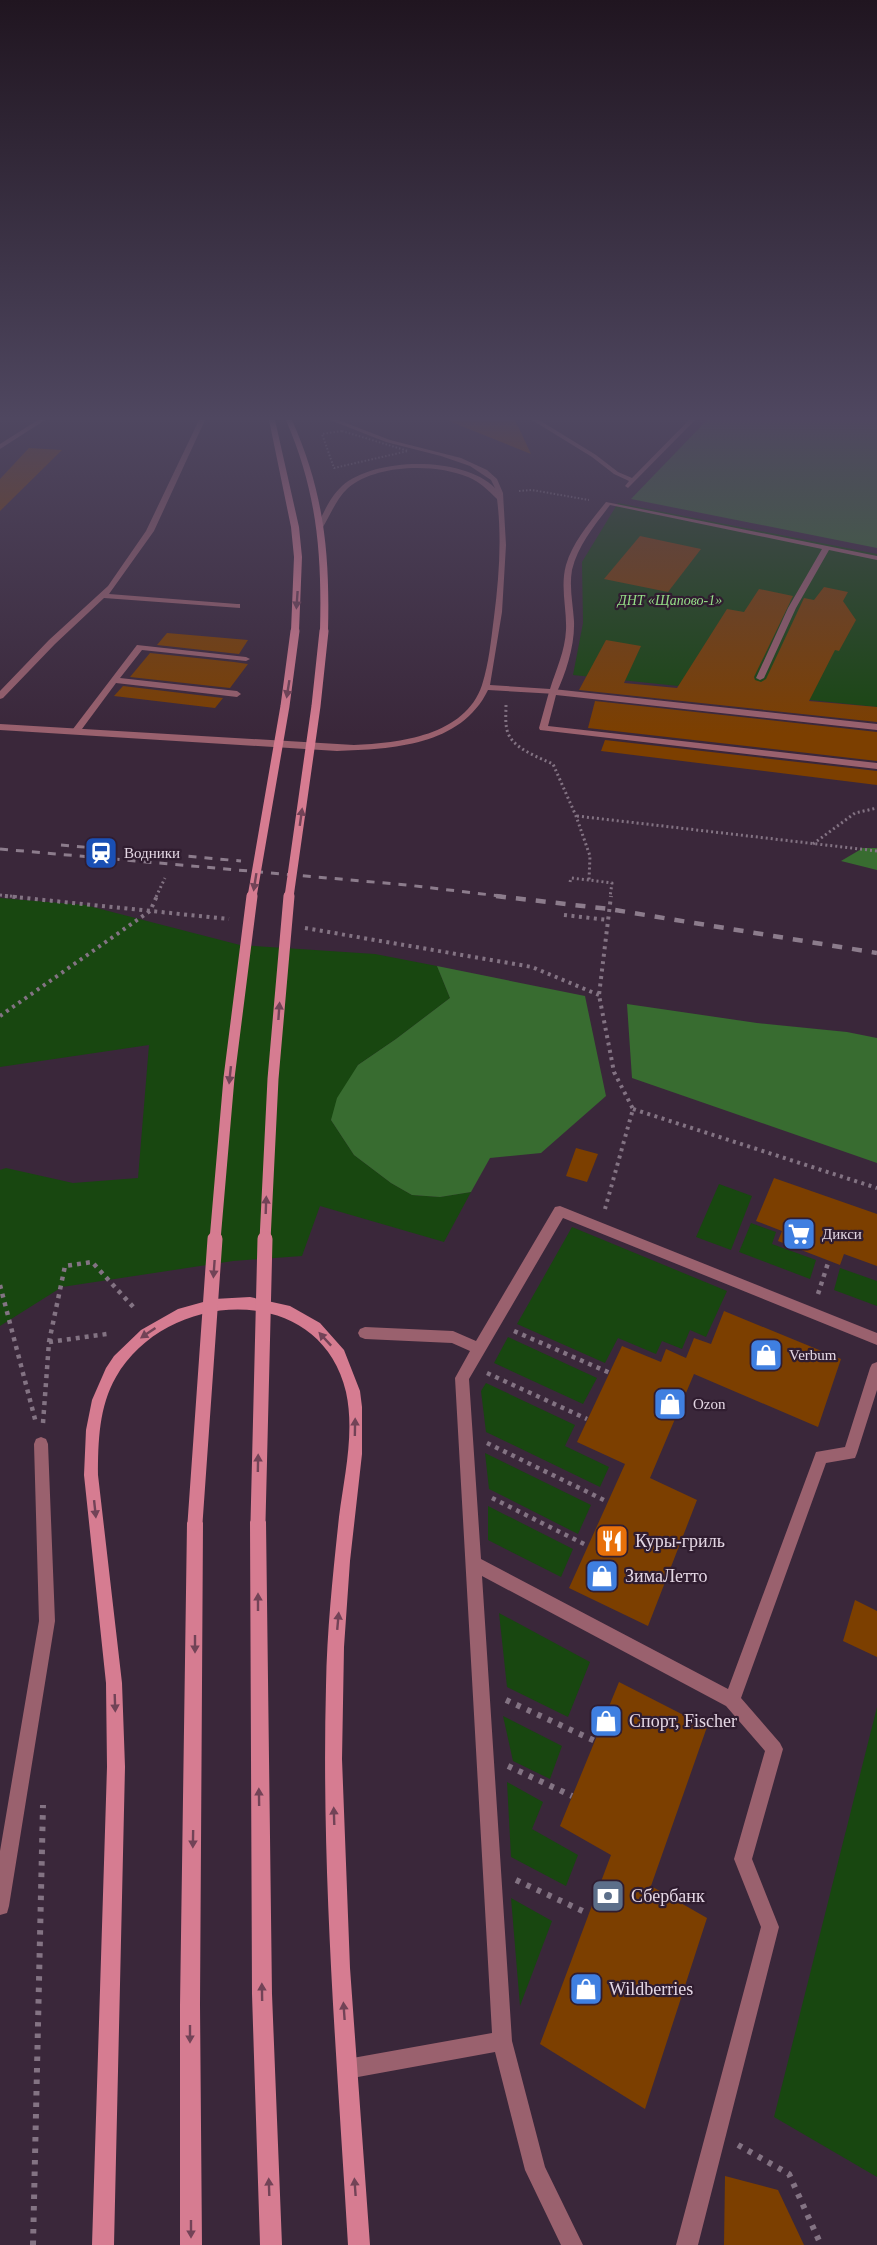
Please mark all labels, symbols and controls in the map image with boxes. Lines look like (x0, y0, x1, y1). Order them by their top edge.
one-way arrow (292, 591, 302, 610)
park label: ДНТ «Щапово-1» (616, 593, 722, 608)
one-way arrow (283, 680, 292, 699)
one-way arrow (296, 807, 305, 826)
station icon: Водники (83, 835, 119, 871)
place label: Водники (124, 845, 180, 861)
one-way arrow (250, 872, 259, 891)
one-way arrow (274, 1001, 283, 1020)
one-way arrow (225, 1065, 235, 1084)
one-way arrow (261, 1196, 270, 1215)
supermarket icon: Дикси (781, 1216, 817, 1252)
place label: Дикси (822, 1226, 862, 1242)
one-way arrow (209, 1260, 218, 1279)
one-way arrow (140, 1327, 156, 1339)
one-way arrow (318, 1332, 332, 1346)
shop icon: Verbum (748, 1337, 784, 1373)
place label: Verbum (789, 1347, 837, 1363)
shop icon: Ozon (652, 1386, 688, 1422)
place label: Ozon (693, 1396, 726, 1412)
one-way arrow (350, 1417, 360, 1436)
one-way arrow (254, 1454, 263, 1473)
one-way arrow (90, 1500, 100, 1519)
restaurant icon: Куры-гриль (594, 1523, 630, 1559)
place label: Куры-гриль (635, 1531, 725, 1551)
shop icon: ЗимаЛетто (584, 1558, 620, 1594)
place label: ЗимаЛетто (625, 1566, 707, 1586)
one-way arrow (253, 1592, 263, 1611)
one-way arrow (333, 1611, 342, 1630)
one-way arrow (190, 1635, 200, 1654)
one-way arrow (110, 1694, 119, 1713)
shop icon: Спорт, Fischer (588, 1703, 624, 1739)
place label: Спорт, Fischer (629, 1711, 737, 1731)
one-way arrow (255, 1787, 264, 1806)
one-way arrow (330, 1806, 339, 1825)
one-way arrow (188, 1830, 197, 1849)
bank icon: Сбербанк (590, 1878, 626, 1914)
place label: Сбербанк (631, 1886, 705, 1906)
shop icon: Wildberries (568, 1971, 604, 2007)
place label: Wildberries (609, 1979, 693, 1999)
one-way arrow (257, 1982, 267, 2001)
one-way arrow (339, 2001, 348, 2020)
one-way arrow (185, 2025, 195, 2044)
one-way arrow (265, 2177, 274, 2196)
one-way arrow (351, 2177, 360, 2196)
one-way arrow (186, 2220, 196, 2239)

